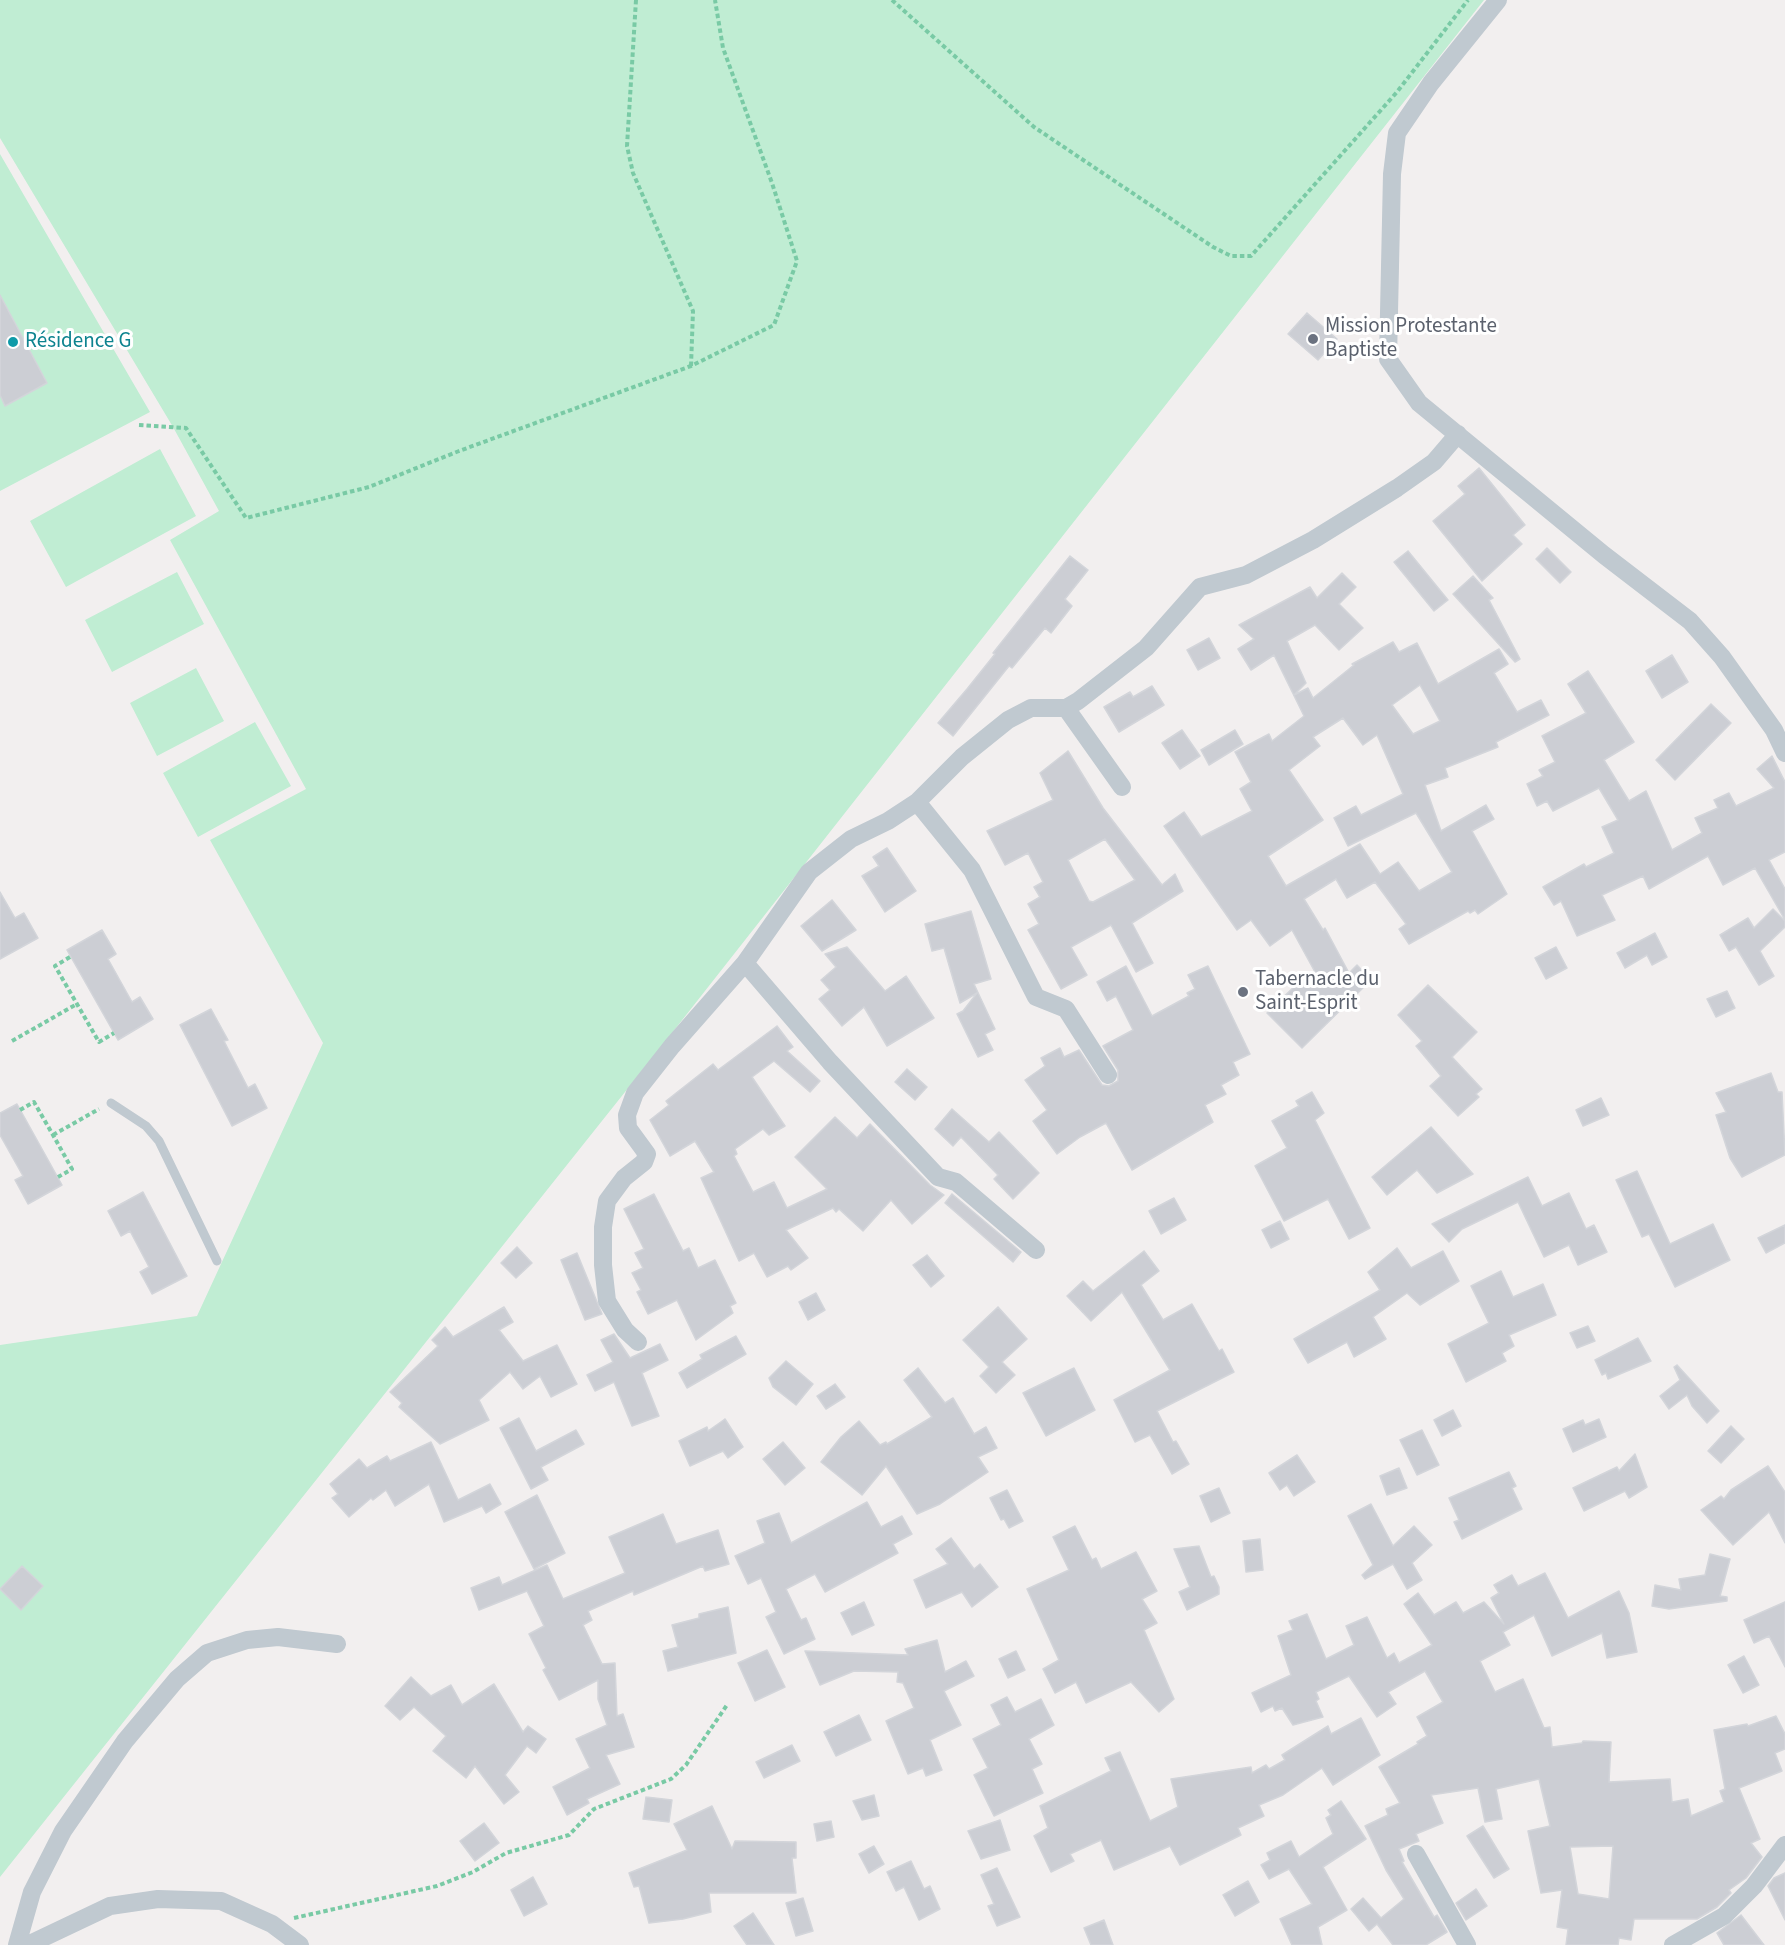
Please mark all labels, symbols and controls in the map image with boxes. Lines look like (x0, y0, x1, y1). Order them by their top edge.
place label: Mission Protestante Baptiste (1325, 314, 1497, 364)
place label: Résidence G (25, 329, 131, 355)
marker: Mission Protestante Baptiste (1306, 332, 1320, 346)
marker: Résidence G (6, 335, 20, 349)
place label: Tabernacle du Saint-Esprit (1255, 967, 1379, 1017)
marker: Tabernacle du Saint-Esprit (1236, 985, 1250, 999)

